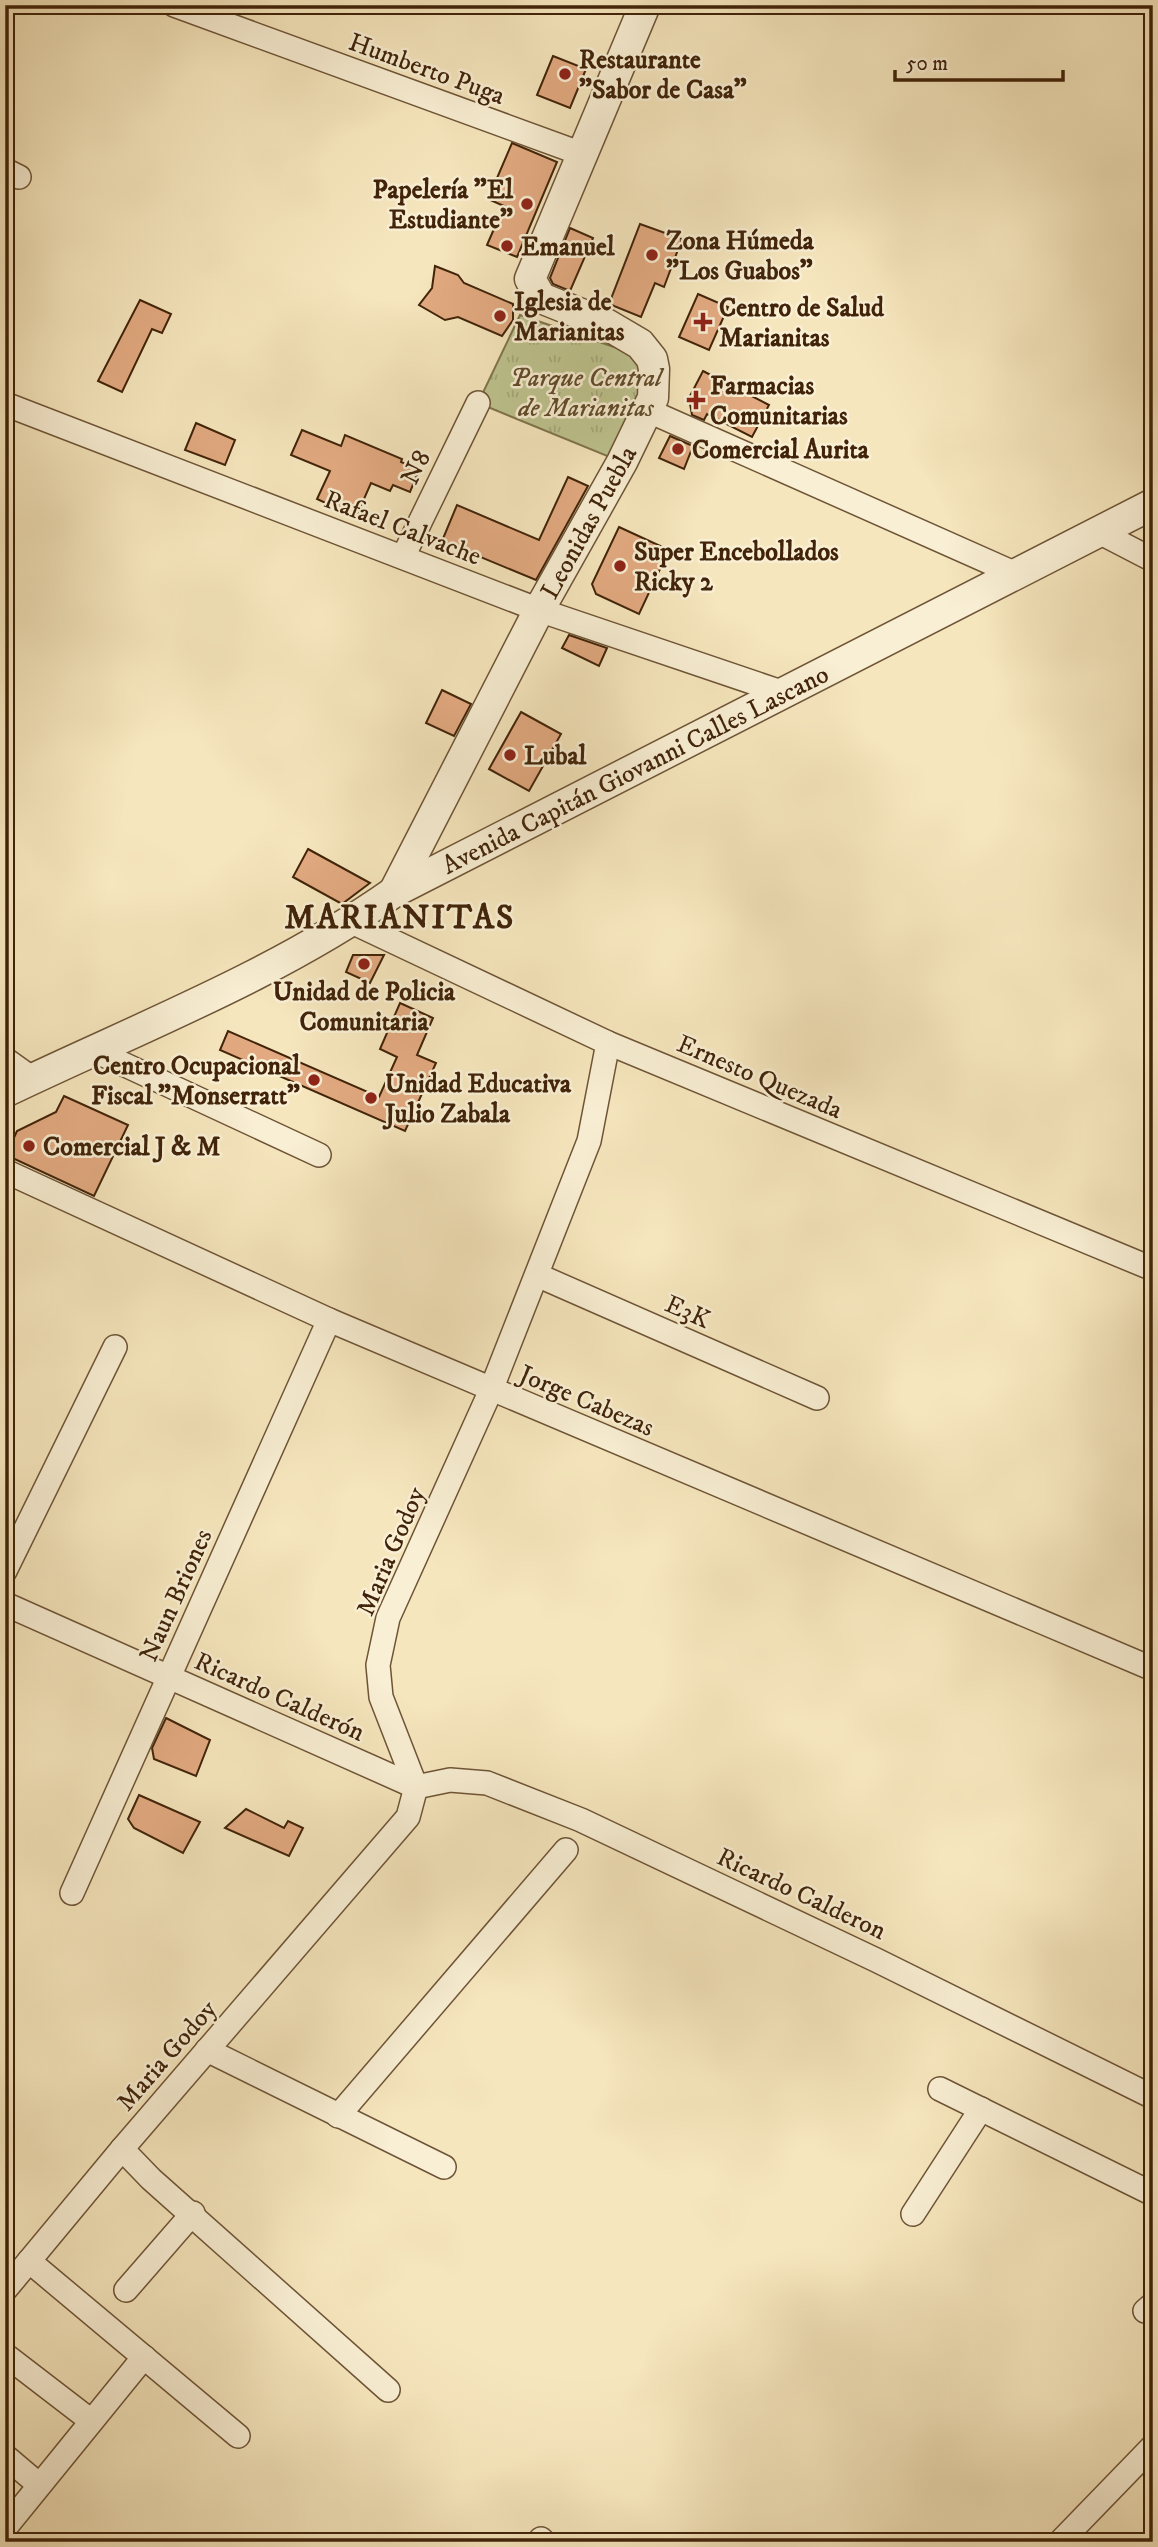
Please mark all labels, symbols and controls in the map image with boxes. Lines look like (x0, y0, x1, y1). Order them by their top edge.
street label: Humberto Puga (344, 26, 509, 113)
scale bar (895, 38, 1064, 82)
place label: Restaurante "Sabor de Casa" (579, 44, 747, 107)
text: 50 m (906, 51, 948, 77)
marker: Restaurante "Sabor de Casa" (557, 66, 573, 82)
place label: Papelería "El Estudiante" (372, 174, 514, 237)
marker: Papelería "El Estudiante" (519, 196, 535, 212)
place label: Zona Húmeda "Los Guabos" (666, 225, 815, 288)
place label: Emanuel (521, 231, 616, 264)
marker: Emanuel (499, 238, 515, 254)
marker: Zona Húmeda "Los Guabos" (644, 247, 660, 263)
place label: Iglesia de Marianitas (514, 286, 625, 349)
place label: Centro de Salud Marianitas (719, 292, 885, 355)
marker: Iglesia de Marianitas (492, 308, 508, 324)
marker: Centro de Salud Marianitas (693, 312, 713, 332)
park label: Parque Central de Marianitas (510, 362, 665, 425)
place label: Farmacias Comunitarias (710, 370, 848, 433)
marker: Farmacias Comunitarias (688, 392, 704, 408)
place label: Comercial Aurita (692, 434, 870, 467)
street label: Leonidas Puebla (534, 440, 645, 605)
marker: Comercial Aurita (670, 441, 686, 457)
street label: N8 (394, 445, 439, 490)
street label: Rafael Calvache (319, 483, 486, 574)
place label: Super Encebollados Ricky 2 (634, 536, 839, 599)
marker: Super Encebollados Ricky 2 (612, 558, 628, 574)
street label: Avenida Capitán Giovanni Calles Lascano (437, 658, 835, 883)
place label: Lubal (524, 740, 588, 773)
marker: Lubal (502, 747, 518, 763)
district label: MARIANITAS (285, 898, 515, 939)
marker: Unidad de Policia Comunitaria (356, 956, 372, 972)
place label: Unidad de Policia Comunitaria (273, 976, 456, 1039)
street label: Ernesto Quezada (672, 1028, 847, 1127)
place label: Centro Ocupacional Fiscal "Monserratt" (91, 1050, 301, 1113)
place label: Unidad Educativa Julio Zabala (382, 1068, 572, 1131)
marker: Centro Ocupacional Fiscal "Monserratt" (306, 1072, 322, 1088)
marker: Unidad Educativa Julio Zabala (363, 1090, 379, 1106)
place label: Comercial J & M (43, 1131, 221, 1164)
marker: Comercial J & M (21, 1138, 37, 1154)
street label: E3K (659, 1288, 716, 1337)
street label: Jorge Cabezas (512, 1357, 659, 1445)
street label: Maria Godoy (350, 1482, 434, 1621)
street label: Naun Briones (132, 1524, 220, 1667)
street label: Ricardo Calderón (189, 1645, 370, 1750)
street label: Ricardo Calderon (712, 1841, 892, 1948)
street label: Maria Godoy (110, 1993, 225, 2118)

